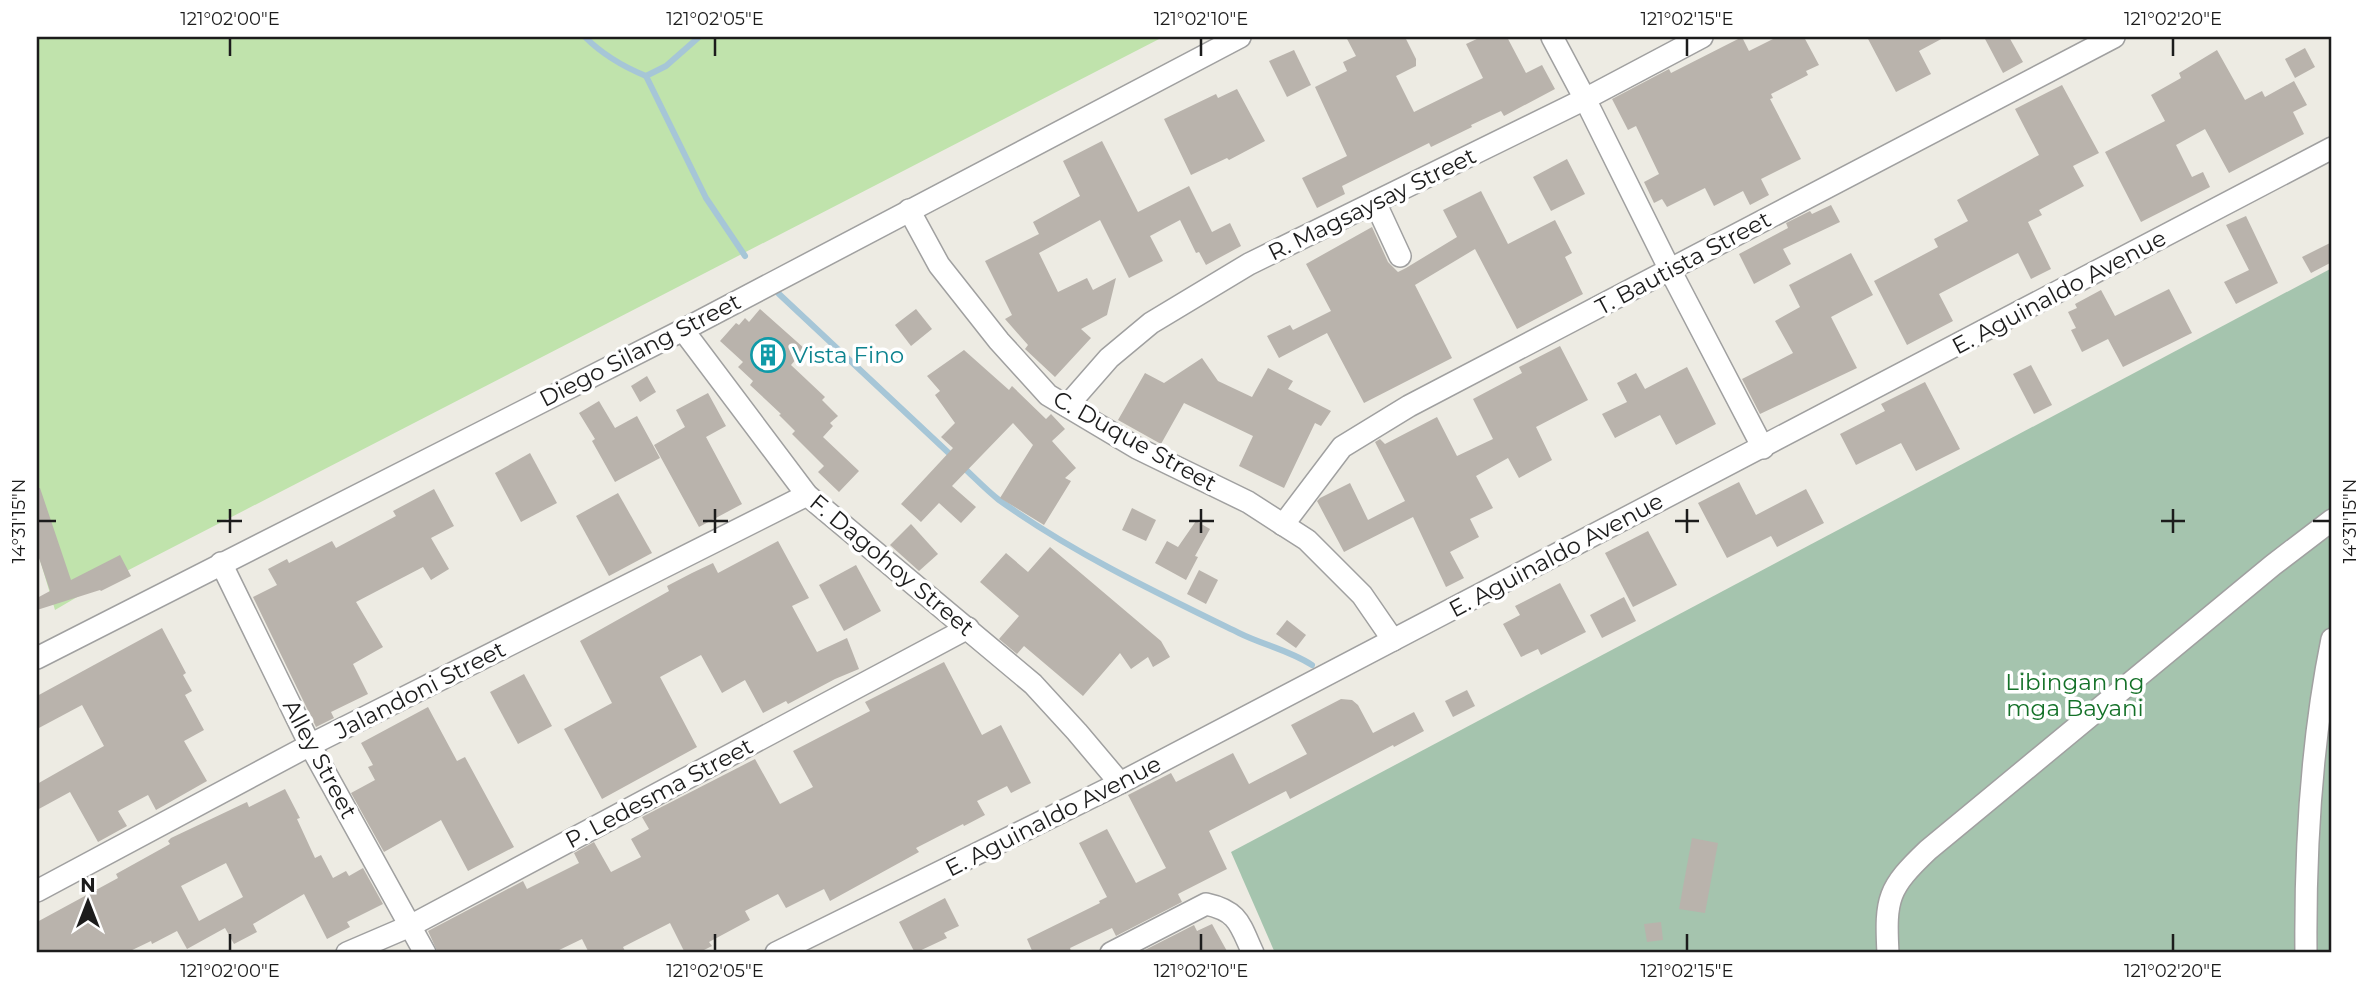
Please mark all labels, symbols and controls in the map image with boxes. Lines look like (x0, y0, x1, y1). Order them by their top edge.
text: 121°02'00"E (180, 8, 280, 30)
text: 121°02'05"E (666, 8, 764, 30)
text: 121°02'10"E (1154, 8, 1248, 30)
text: 121°02'15"E (1641, 8, 1733, 30)
text: 121°02'20"E (2124, 8, 2222, 30)
street label: R. Magsaysay Street (1263, 141, 1481, 267)
street label: T. Bautista Street (1591, 205, 1775, 321)
street label: E. Aguinaldo Avenue (1947, 224, 2171, 360)
street label: Diego Silang Street (535, 287, 745, 413)
building icon: Vista Fino (749, 336, 787, 374)
place label: Vista Fino (792, 341, 904, 369)
street label: C. Duque Street (1048, 385, 1222, 497)
text: 14°31'15"N (8, 479, 30, 563)
text: 14°31'15"N (2339, 479, 2361, 563)
street label: E. Aguinaldo Avenue (1444, 487, 1668, 623)
street label: F. Dagohoy Street (804, 488, 980, 642)
street label: Jalandoni Street (329, 635, 510, 746)
park label: Libingan ng mga Bayani (2005, 668, 2145, 722)
street label: Alley Street (277, 695, 363, 823)
street label: P. Ledesma Street (560, 732, 758, 854)
street label: E. Aguinaldo Avenue (940, 749, 1166, 883)
north arrow (52, 867, 122, 937)
text: N (80, 874, 96, 897)
text: 121°02'00"E (180, 960, 280, 982)
text: 121°02'05"E (666, 960, 764, 982)
text: 121°02'10"E (1154, 960, 1248, 982)
text: 121°02'15"E (1641, 960, 1733, 982)
text: 121°02'20"E (2124, 960, 2222, 982)

